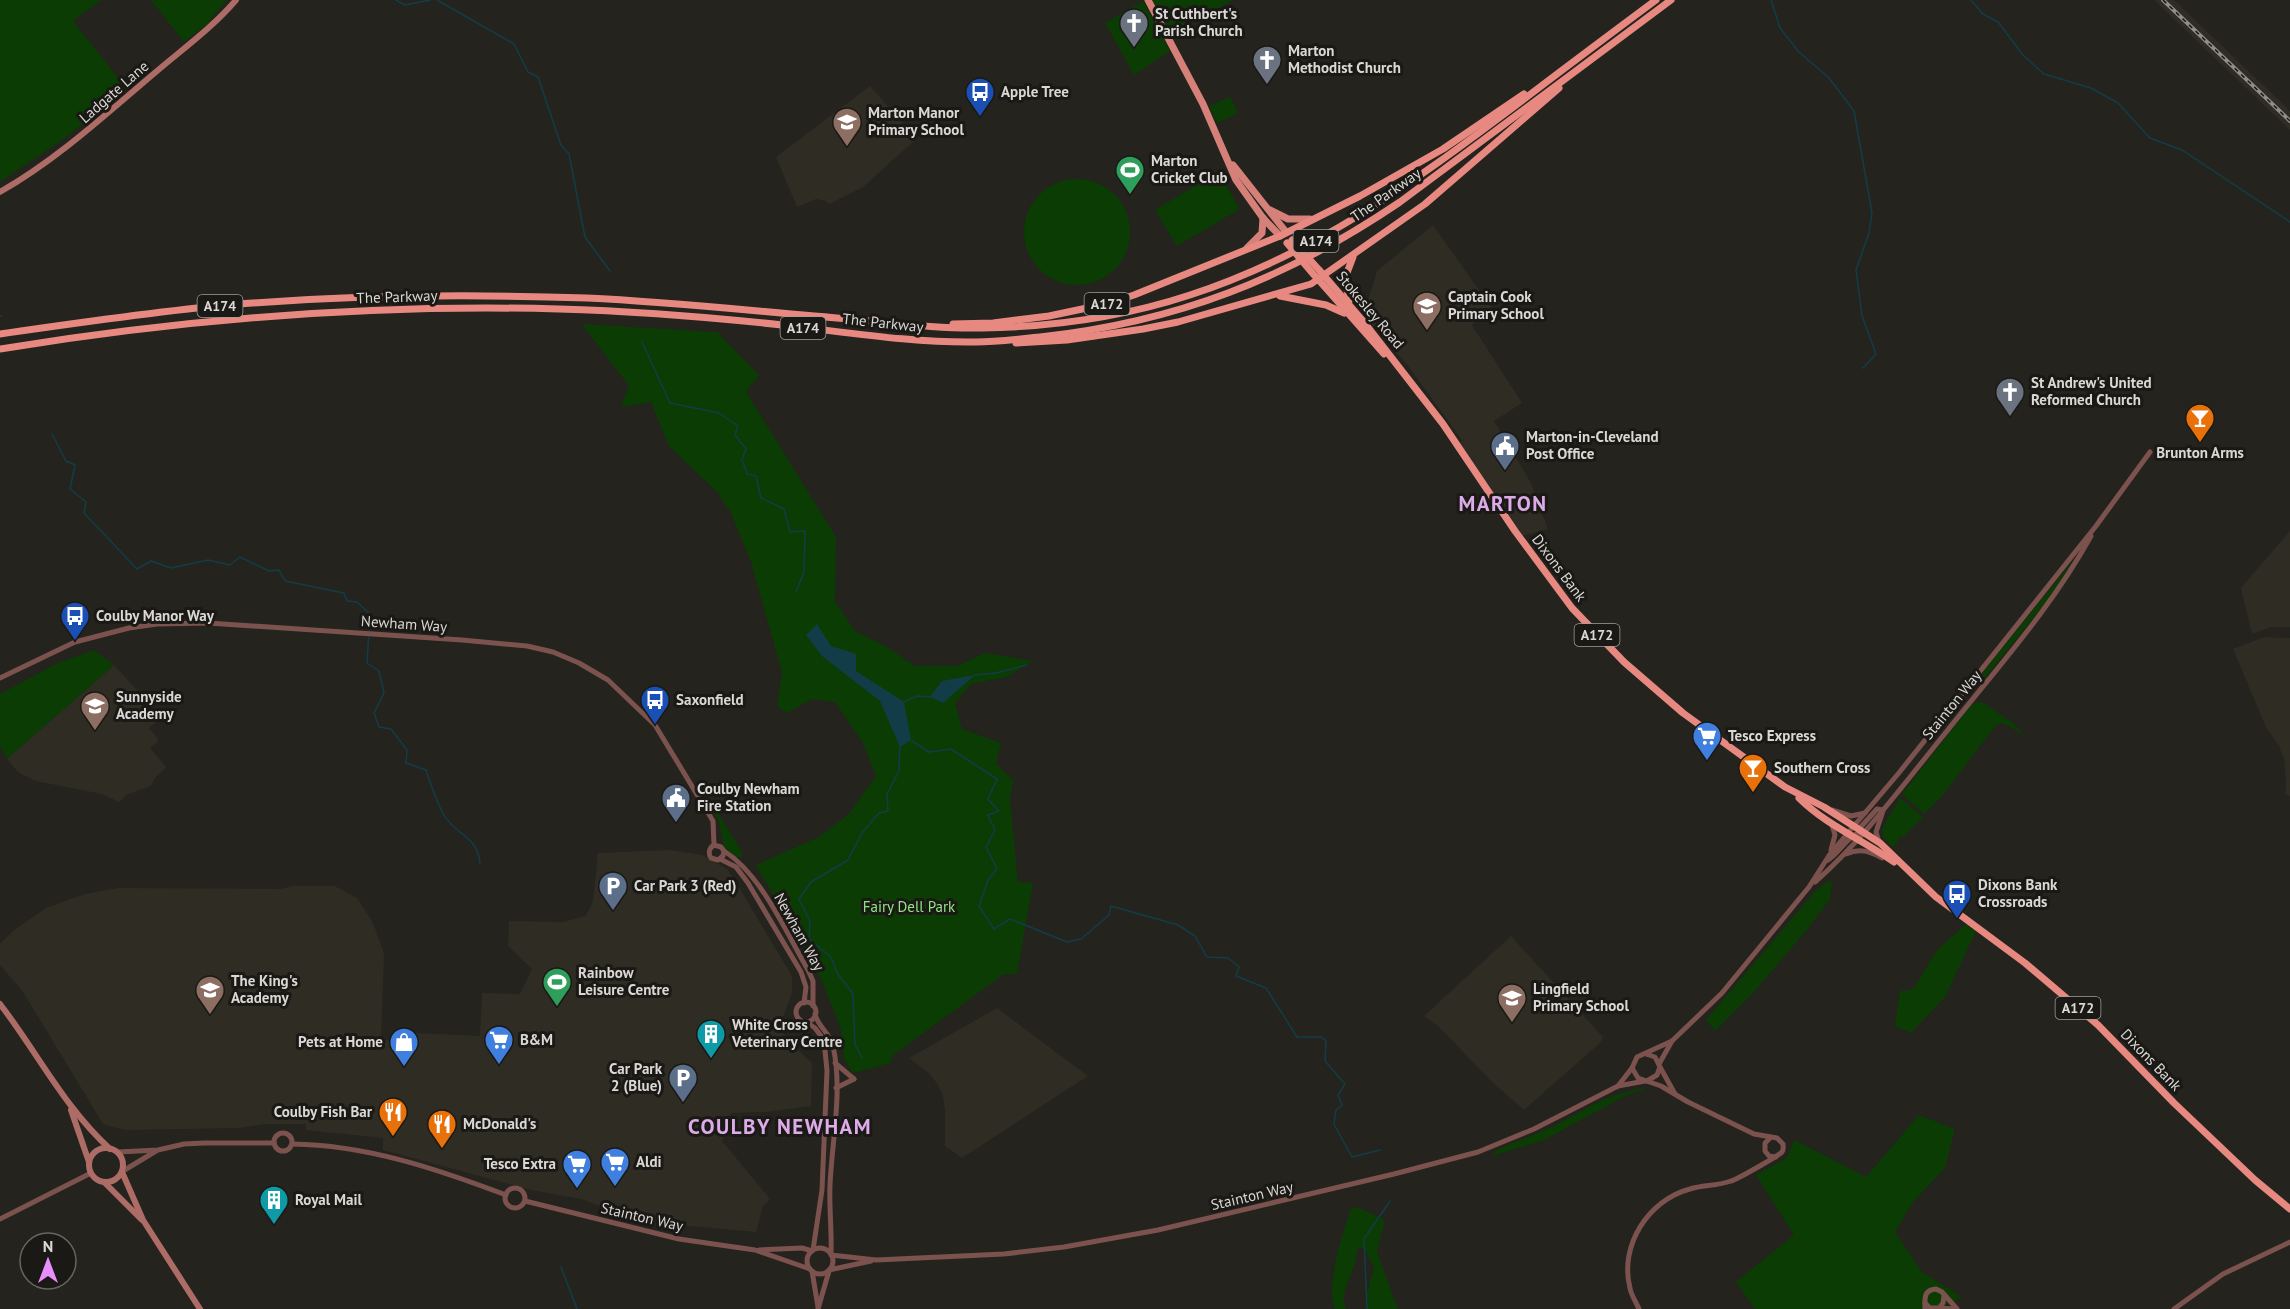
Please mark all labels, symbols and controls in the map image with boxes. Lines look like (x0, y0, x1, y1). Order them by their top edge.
place label: St Cuthbert's Parish Church (1155, 4, 1243, 40)
church icon: St Cuthbert's Parish Church (1118, 7, 1150, 49)
place label: Marton Methodist Church (1288, 41, 1401, 77)
church icon: Marton Methodist Church (1251, 44, 1283, 86)
street label: Ladgate Lane (75, 56, 152, 127)
bus stop icon: Apple Tree (964, 76, 996, 118)
place label: Apple Tree (1001, 82, 1069, 101)
place label: Marton Manor Primary School (868, 103, 964, 139)
school or university icon: Marton Manor Primary School (831, 106, 863, 148)
place label: Marton Cricket Club (1151, 151, 1228, 187)
sports icon: Marton Cricket Club (1114, 154, 1146, 196)
street label: The Parkway (1347, 164, 1424, 226)
road number: A174 (1294, 230, 1338, 252)
street label: Stokesley Road (1332, 267, 1408, 352)
street label: The Parkway (356, 286, 438, 307)
place label: Captain Cook Primary School (1448, 287, 1544, 323)
school or university icon: Captain Cook Primary School (1411, 290, 1443, 332)
road number: A172 (1084, 293, 1130, 315)
road number: A174 (198, 295, 242, 317)
street label: The Parkway (842, 309, 924, 336)
road number: A174 (780, 317, 826, 339)
place label: St Andrew's United Reformed Church (2031, 373, 2152, 409)
church icon: St Andrew's United Reformed Church (1994, 376, 2026, 418)
bar icon: Brunton Arms (2184, 402, 2216, 444)
place label: Marton-in-Cleveland Post Office (1526, 427, 1659, 463)
public building icon: Marton-in-Cleveland Post Office (1489, 430, 1521, 472)
place label: Brunton Arms (2156, 443, 2244, 462)
district label: MARTON (1458, 490, 1548, 517)
street label: Dixons Bank (1528, 530, 1591, 606)
bus stop icon: Coulby Manor Way (59, 600, 91, 642)
place label: Coulby Manor Way (96, 606, 215, 625)
street label: Newham Way (360, 611, 448, 636)
road number: A172 (1574, 624, 1620, 646)
street label: Stainton Way (1918, 666, 1985, 743)
bus stop icon: Saxonfield (639, 684, 671, 726)
place label: Sunnyside Academy (116, 687, 182, 723)
school or university icon: Sunnyside Academy (79, 690, 111, 732)
place label: Saxonfield (676, 690, 744, 709)
supermarket icon: Tesco Express (1691, 720, 1723, 762)
place label: Tesco Express (1728, 726, 1816, 745)
bar icon: Southern Cross (1737, 752, 1769, 794)
place label: Southern Cross (1774, 758, 1870, 777)
place label: Coulby Newham Fire Station (697, 779, 800, 815)
public building icon: Coulby Newham Fire Station (660, 782, 692, 824)
parking icon: Car Park 3 (Red) (597, 870, 629, 912)
place label: Dixons Bank Crossroads (1978, 875, 2058, 911)
place label: Car Park 3 (Red) (634, 876, 736, 895)
bus stop icon: Dixons Bank Crossroads (1941, 878, 1973, 920)
street label: Newham Way (770, 889, 829, 974)
park label: Fairy Dell Park (863, 897, 956, 916)
place label: Rainbow Leisure Centre (578, 963, 670, 999)
sports icon: Rainbow Leisure Centre (541, 966, 573, 1008)
place label: The King's Academy (231, 971, 298, 1007)
school or university icon: The King's Academy (194, 974, 226, 1016)
place label: Lingfield Primary School (1533, 979, 1629, 1015)
school or university icon: Lingfield Primary School (1496, 982, 1528, 1024)
road number: A172 (2056, 997, 2100, 1019)
place label: White Cross Veterinary Centre (731, 1015, 843, 1051)
building icon: White Cross Veterinary Centre (695, 1018, 727, 1060)
supermarket icon: B&M (483, 1024, 515, 1066)
street label: Dixons Bank (2117, 1025, 2186, 1095)
shop icon: Pets at Home (388, 1026, 420, 1068)
place label: B&M (520, 1030, 553, 1049)
place label: Pets at Home (298, 1032, 383, 1051)
place label: Car Park 2 (Blue) (609, 1059, 663, 1095)
parking icon: Car Park 2 (Blue) (667, 1062, 699, 1104)
restaurant icon: Coulby Fish Bar (377, 1096, 409, 1138)
place label: Coulby Fish Bar (274, 1102, 373, 1121)
restaurant icon: McDonald's (426, 1108, 458, 1150)
district label: COULBY NEWHAM (688, 1113, 872, 1140)
place label: McDonald's (463, 1114, 536, 1133)
supermarket icon: Aldi (599, 1146, 631, 1188)
supermarket icon: Tesco Extra (561, 1148, 593, 1190)
place label: Aldi (636, 1152, 662, 1171)
place label: Tesco Extra (484, 1154, 556, 1173)
street label: Stainton Way (1209, 1177, 1295, 1214)
building icon: Royal Mail (258, 1184, 290, 1226)
place label: Royal Mail (295, 1190, 362, 1209)
street label: Stainton Way (599, 1198, 685, 1235)
north arrow (18, 1231, 78, 1291)
text: N (43, 1236, 53, 1256)

